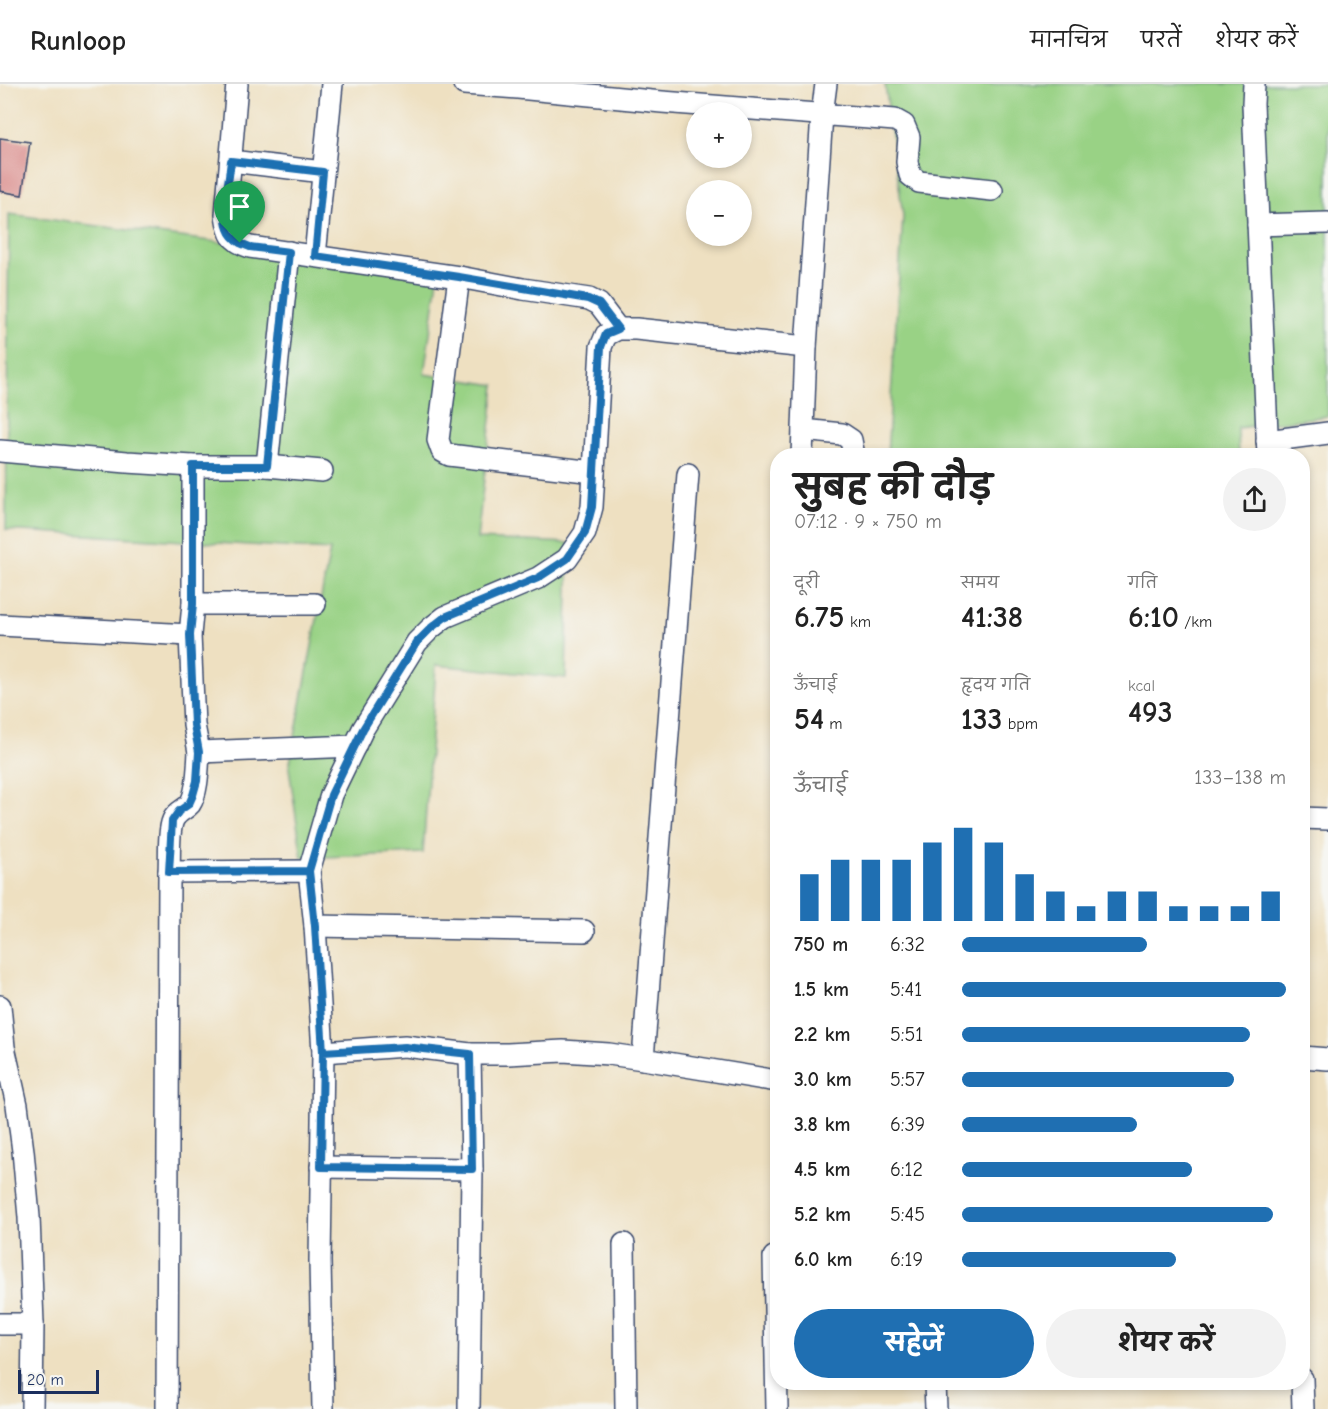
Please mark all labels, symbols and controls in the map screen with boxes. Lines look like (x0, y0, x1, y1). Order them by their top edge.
text: Runloop (30, 25, 126, 57)
text: मानचित्र (1030, 28, 1107, 52)
text: परतें (1140, 28, 1182, 52)
text: शेयर करें (1215, 28, 1298, 52)
map controls (686, 102, 752, 246)
button: + (686, 102, 752, 168)
button: − (686, 180, 752, 246)
pin (214, 181, 265, 243)
icon: arrive (223, 190, 256, 223)
text: सुबह की दौड़ (794, 468, 992, 506)
button: share (1223, 468, 1286, 531)
text: 07:12 · 9 × 750 m (794, 510, 942, 533)
text: दूरी (794, 574, 819, 592)
text: समय (961, 574, 999, 592)
text: गति (1128, 574, 1157, 592)
text: 6.75 (794, 600, 845, 635)
text: 41:38 (961, 600, 1023, 635)
text: 6:10 (1128, 600, 1179, 635)
text: km (845, 613, 871, 631)
text: /km (1179, 613, 1212, 631)
text: ऊँचाई (794, 676, 837, 694)
text: हृदय गति (961, 676, 1030, 694)
text: kcal (1128, 677, 1155, 695)
text: 493 (1128, 695, 1173, 730)
text: 54 (794, 702, 824, 737)
text: 133 (961, 702, 1002, 737)
text: m (824, 715, 843, 733)
text: bpm (1002, 715, 1038, 733)
text: 133–138 m (1194, 766, 1286, 789)
text: ऊँचाई (794, 774, 848, 797)
text: 750 m (794, 933, 848, 956)
text: 6:32 (890, 933, 925, 956)
text: 1.5 km (794, 978, 849, 1001)
text: 5:41 (890, 978, 922, 1001)
text: 2.2 km (794, 1023, 850, 1046)
text: 5:51 (890, 1023, 923, 1046)
text: 3.0 km (794, 1068, 852, 1091)
text: 5:57 (890, 1068, 925, 1091)
text: 3.8 km (794, 1113, 851, 1136)
text: 6:39 (890, 1113, 925, 1136)
text: 4.5 km (794, 1158, 850, 1181)
text: 6:12 (890, 1158, 923, 1181)
text: 5.2 km (794, 1203, 851, 1226)
text: 5:45 (890, 1203, 925, 1226)
text: 6.0 km (794, 1248, 852, 1271)
text: 6:19 (890, 1248, 923, 1271)
button: सहेजें (794, 1309, 1034, 1378)
button: शेयर करें (1046, 1309, 1286, 1378)
scale bar (18, 1367, 99, 1394)
text: 20 m (27, 1371, 64, 1389)

